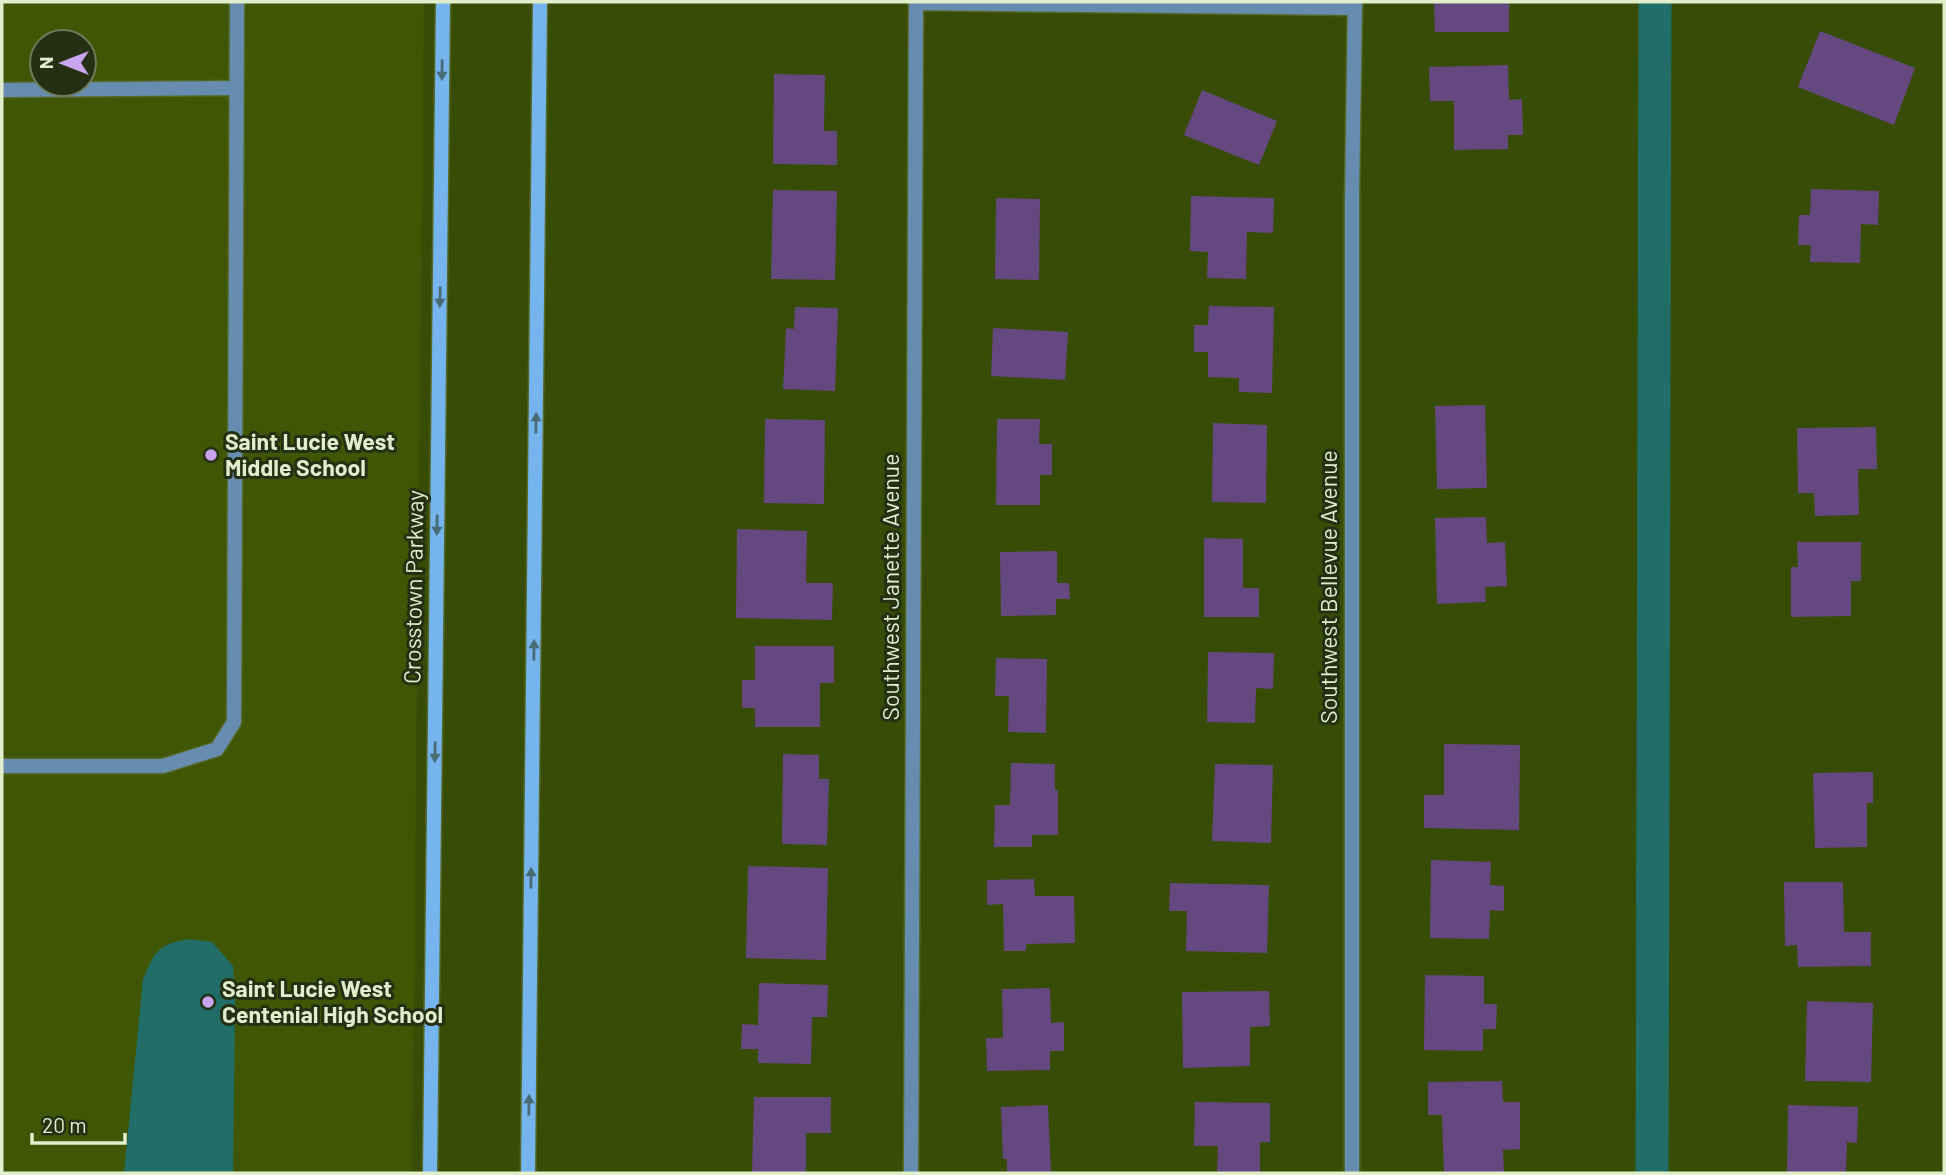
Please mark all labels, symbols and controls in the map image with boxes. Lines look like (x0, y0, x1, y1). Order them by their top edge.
north arrow (28, 28, 98, 98)
text: N (34, 57, 57, 69)
one-way arrow (437, 59, 448, 81)
one-way arrow (434, 287, 446, 309)
one-way arrow (530, 411, 542, 433)
place label: Saint Lucie West Middle School (225, 427, 395, 481)
marker: Saint Lucie West Middle School (203, 447, 219, 463)
street label: Southwest Bellevue Avenue (1314, 450, 1342, 724)
street label: Southwest Janette Avenue (876, 454, 904, 720)
street label: Crosstown Parkway (397, 489, 429, 684)
one-way arrow (432, 514, 443, 536)
one-way arrow (528, 639, 540, 661)
one-way arrow (429, 742, 441, 764)
one-way arrow (526, 866, 537, 888)
place label: Saint Lucie West Centenial High School (222, 974, 443, 1028)
marker: Saint Lucie West Centenial High School (200, 994, 216, 1010)
one-way arrow (523, 1094, 535, 1116)
scale bar (32, 1102, 124, 1146)
text: 20 m (42, 1112, 87, 1137)

